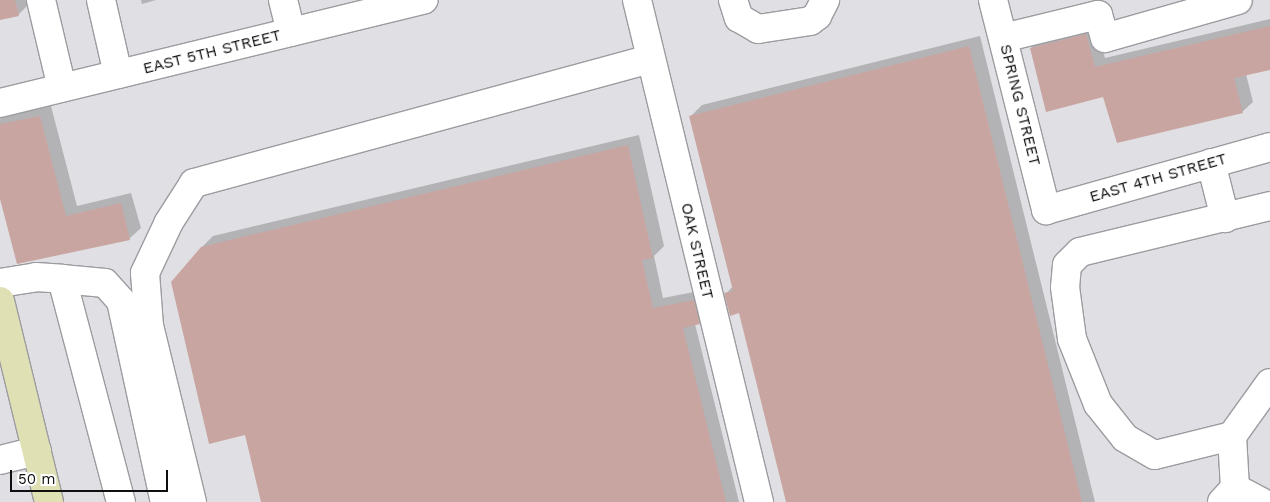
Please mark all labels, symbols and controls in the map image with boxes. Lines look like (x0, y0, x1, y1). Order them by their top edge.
street label: EAST 5TH STREET (141, 26, 283, 78)
street label: SPRING STREET (996, 42, 1044, 168)
street label: EAST 4TH STREET (1087, 149, 1229, 207)
street label: OAK STREET (677, 201, 717, 301)
scale bar (12, 460, 170, 492)
text: 50 m (18, 470, 55, 488)

